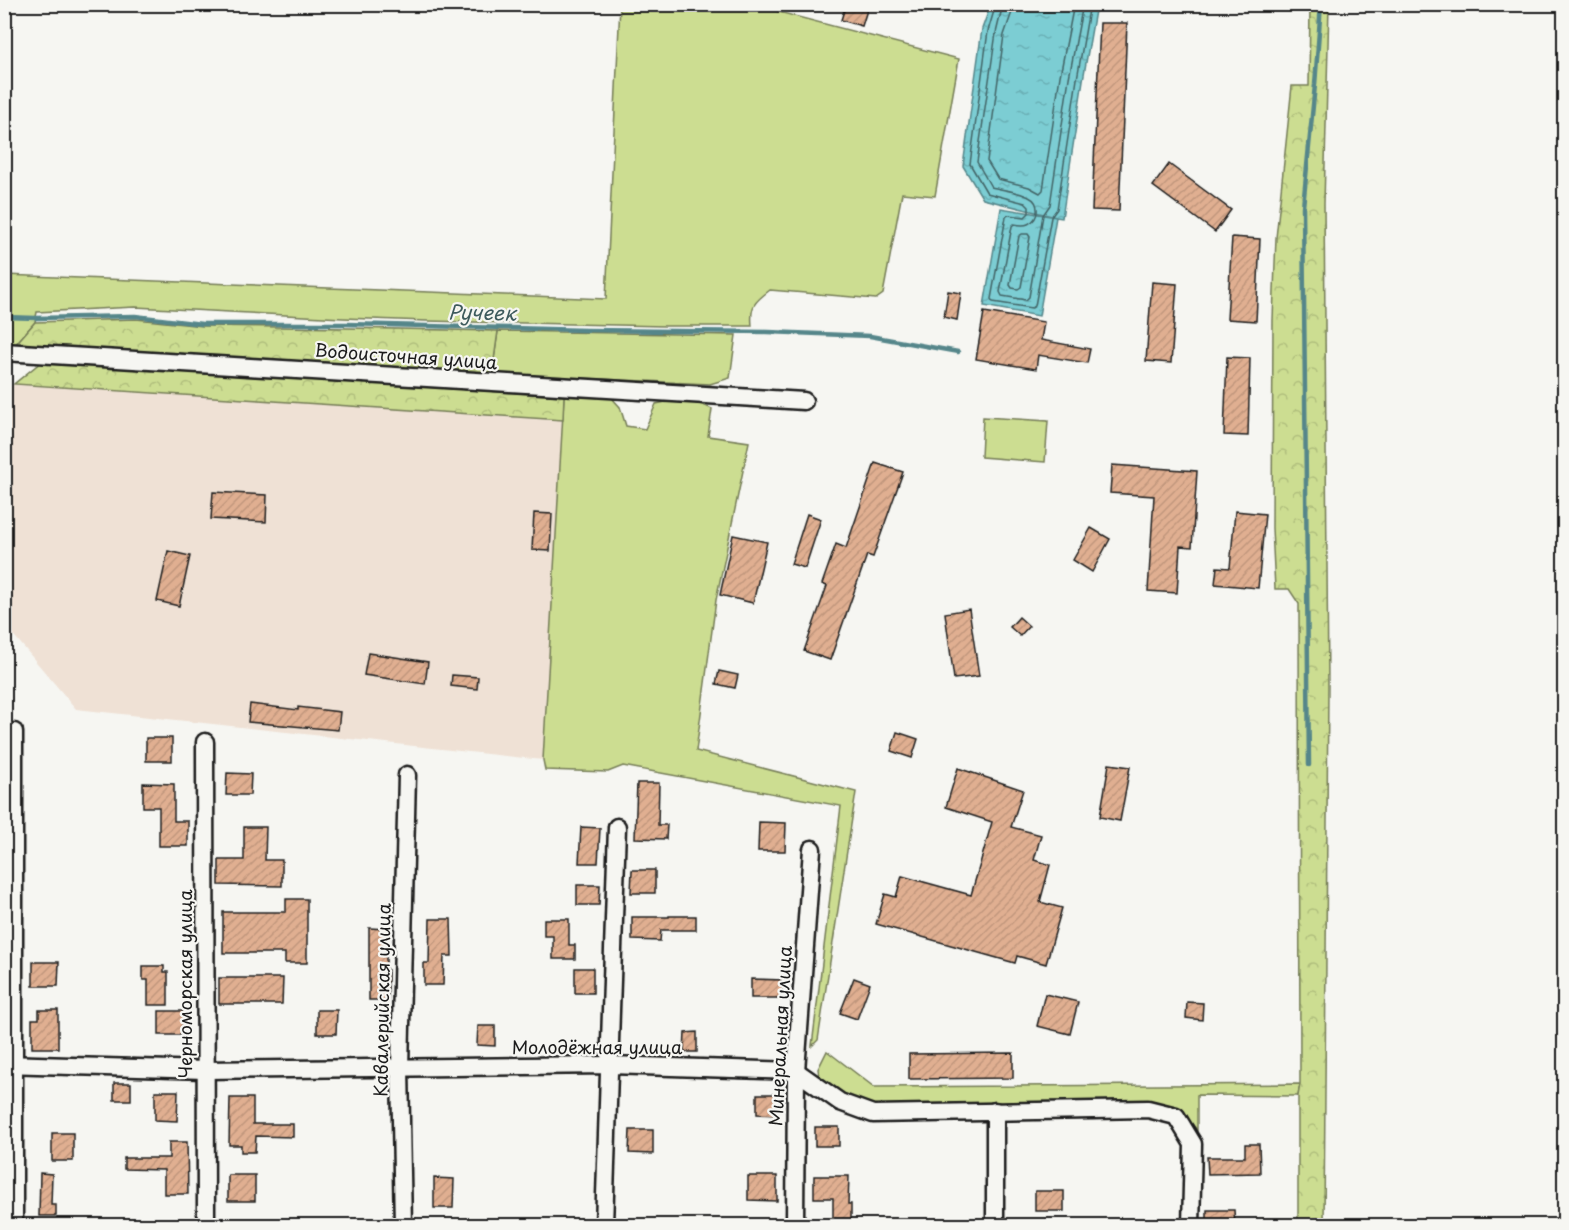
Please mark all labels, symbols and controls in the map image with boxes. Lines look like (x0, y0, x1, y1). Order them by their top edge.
water label: Ручеек (448, 296, 518, 328)
street label: Водоисточная улица (314, 336, 499, 375)
street label: Черноморская улица (171, 889, 198, 1079)
street label: Кавалерийская улица (366, 902, 397, 1097)
street label: Минеральная улица (761, 944, 798, 1127)
street label: Молодёжная улица (512, 1033, 683, 1060)

